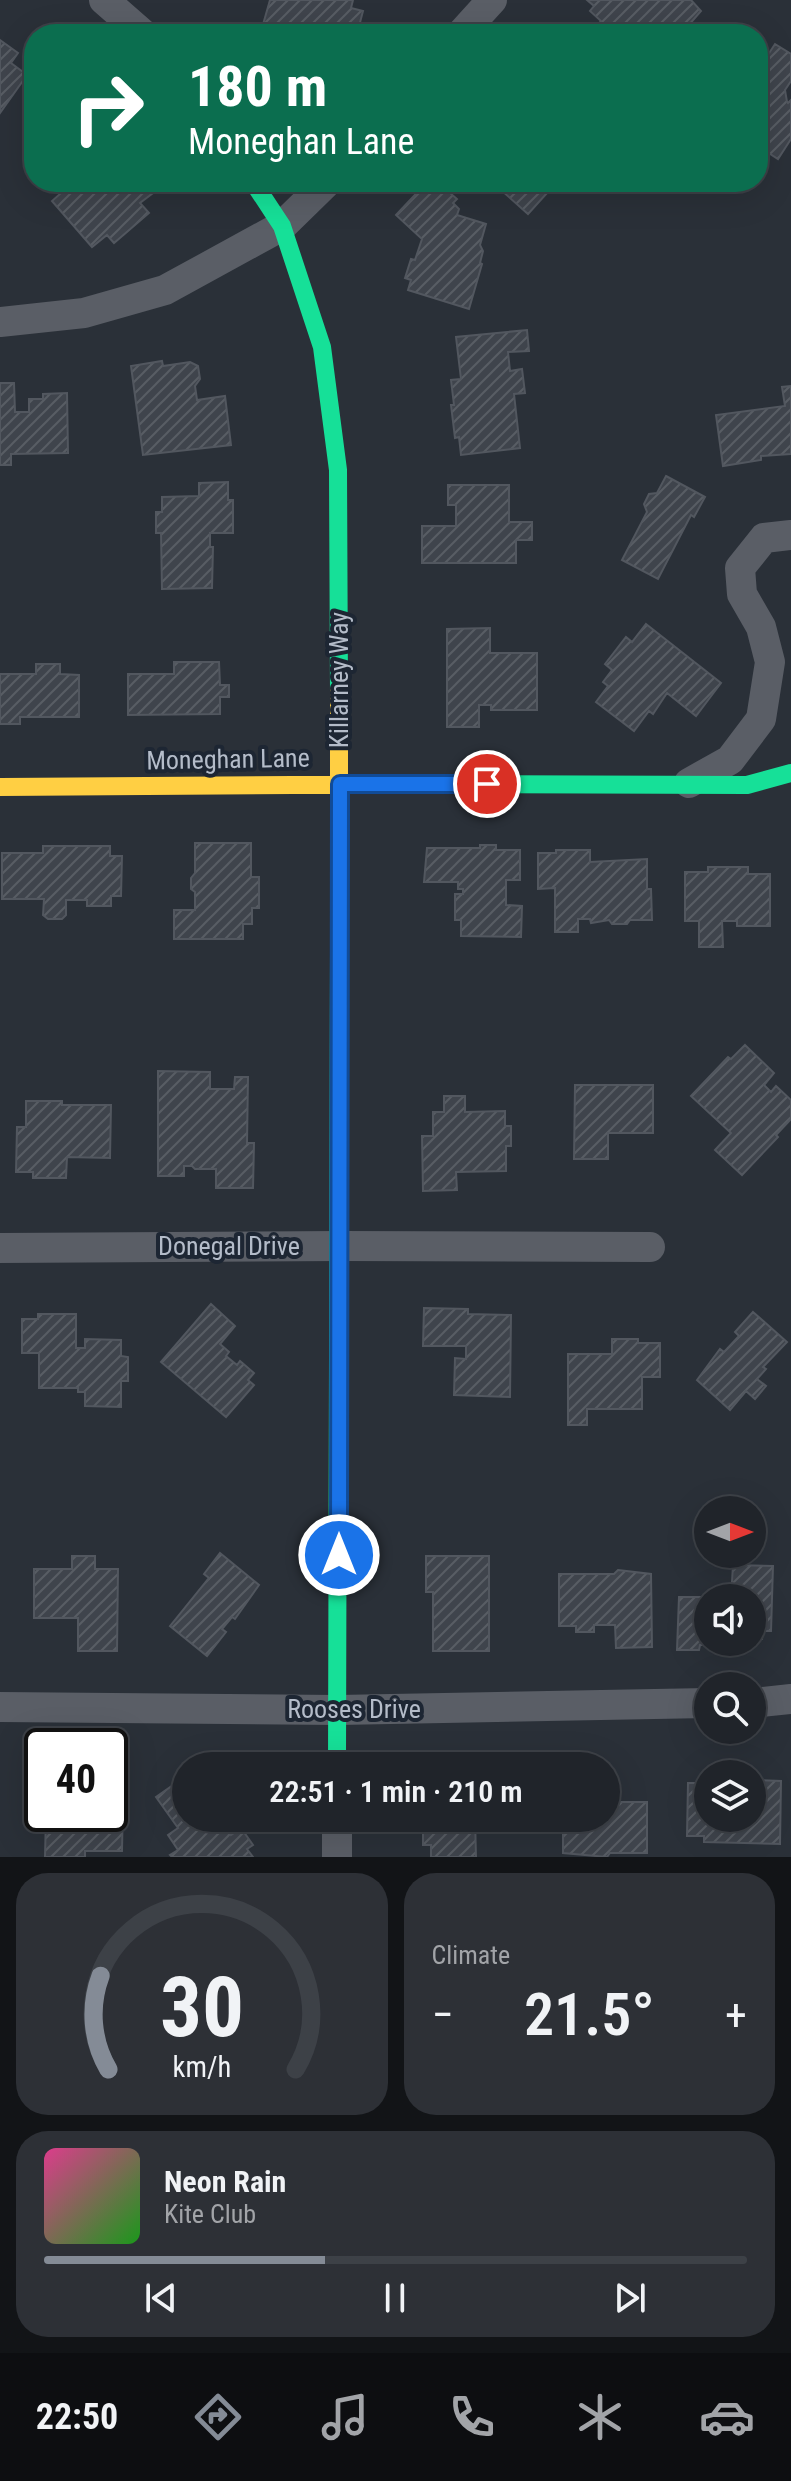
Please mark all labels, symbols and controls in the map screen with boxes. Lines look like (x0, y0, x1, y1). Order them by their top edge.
text: 180 m (188, 54, 327, 120)
icon: right (56, 56, 160, 160)
text: Moneghan Lane (188, 121, 414, 163)
street label: Killarney Way (324, 612, 354, 748)
street label: Moneghan Lane (146, 743, 310, 775)
pin (453, 750, 521, 818)
icon: arrive (465, 762, 509, 806)
street label: Donegal Drive (158, 1231, 300, 1261)
north arrow (694, 1496, 766, 1568)
map controls (694, 1496, 766, 1832)
position arrow (297, 1513, 381, 1597)
button: sound (694, 1584, 766, 1656)
button: search (694, 1672, 766, 1744)
street label: Rooses Drive (287, 1694, 421, 1724)
speed limit sign: 40 (24, 1728, 128, 1832)
button: layers (694, 1760, 766, 1832)
text: 22:51 · 1 min · 210 m (269, 1774, 523, 1809)
text: Climate (432, 1940, 510, 1970)
text: 30 (160, 1959, 244, 2056)
text: 21.5° (524, 1979, 655, 2050)
text: − (432, 1989, 454, 2041)
text: + (725, 1989, 747, 2041)
text: km/h (172, 2050, 231, 2084)
text: Neon Rain (164, 2164, 286, 2199)
text: Kite Club (164, 2199, 256, 2229)
icon: previous (139, 2276, 183, 2320)
icon: pause (373, 2276, 417, 2320)
icon: next (608, 2276, 652, 2320)
icon: directions (190, 2389, 246, 2445)
icon: music (317, 2389, 373, 2445)
icon: phone (444, 2389, 500, 2445)
icon: climate (572, 2389, 628, 2445)
icon: car (699, 2389, 755, 2445)
text: 22:50 (36, 2396, 118, 2438)

